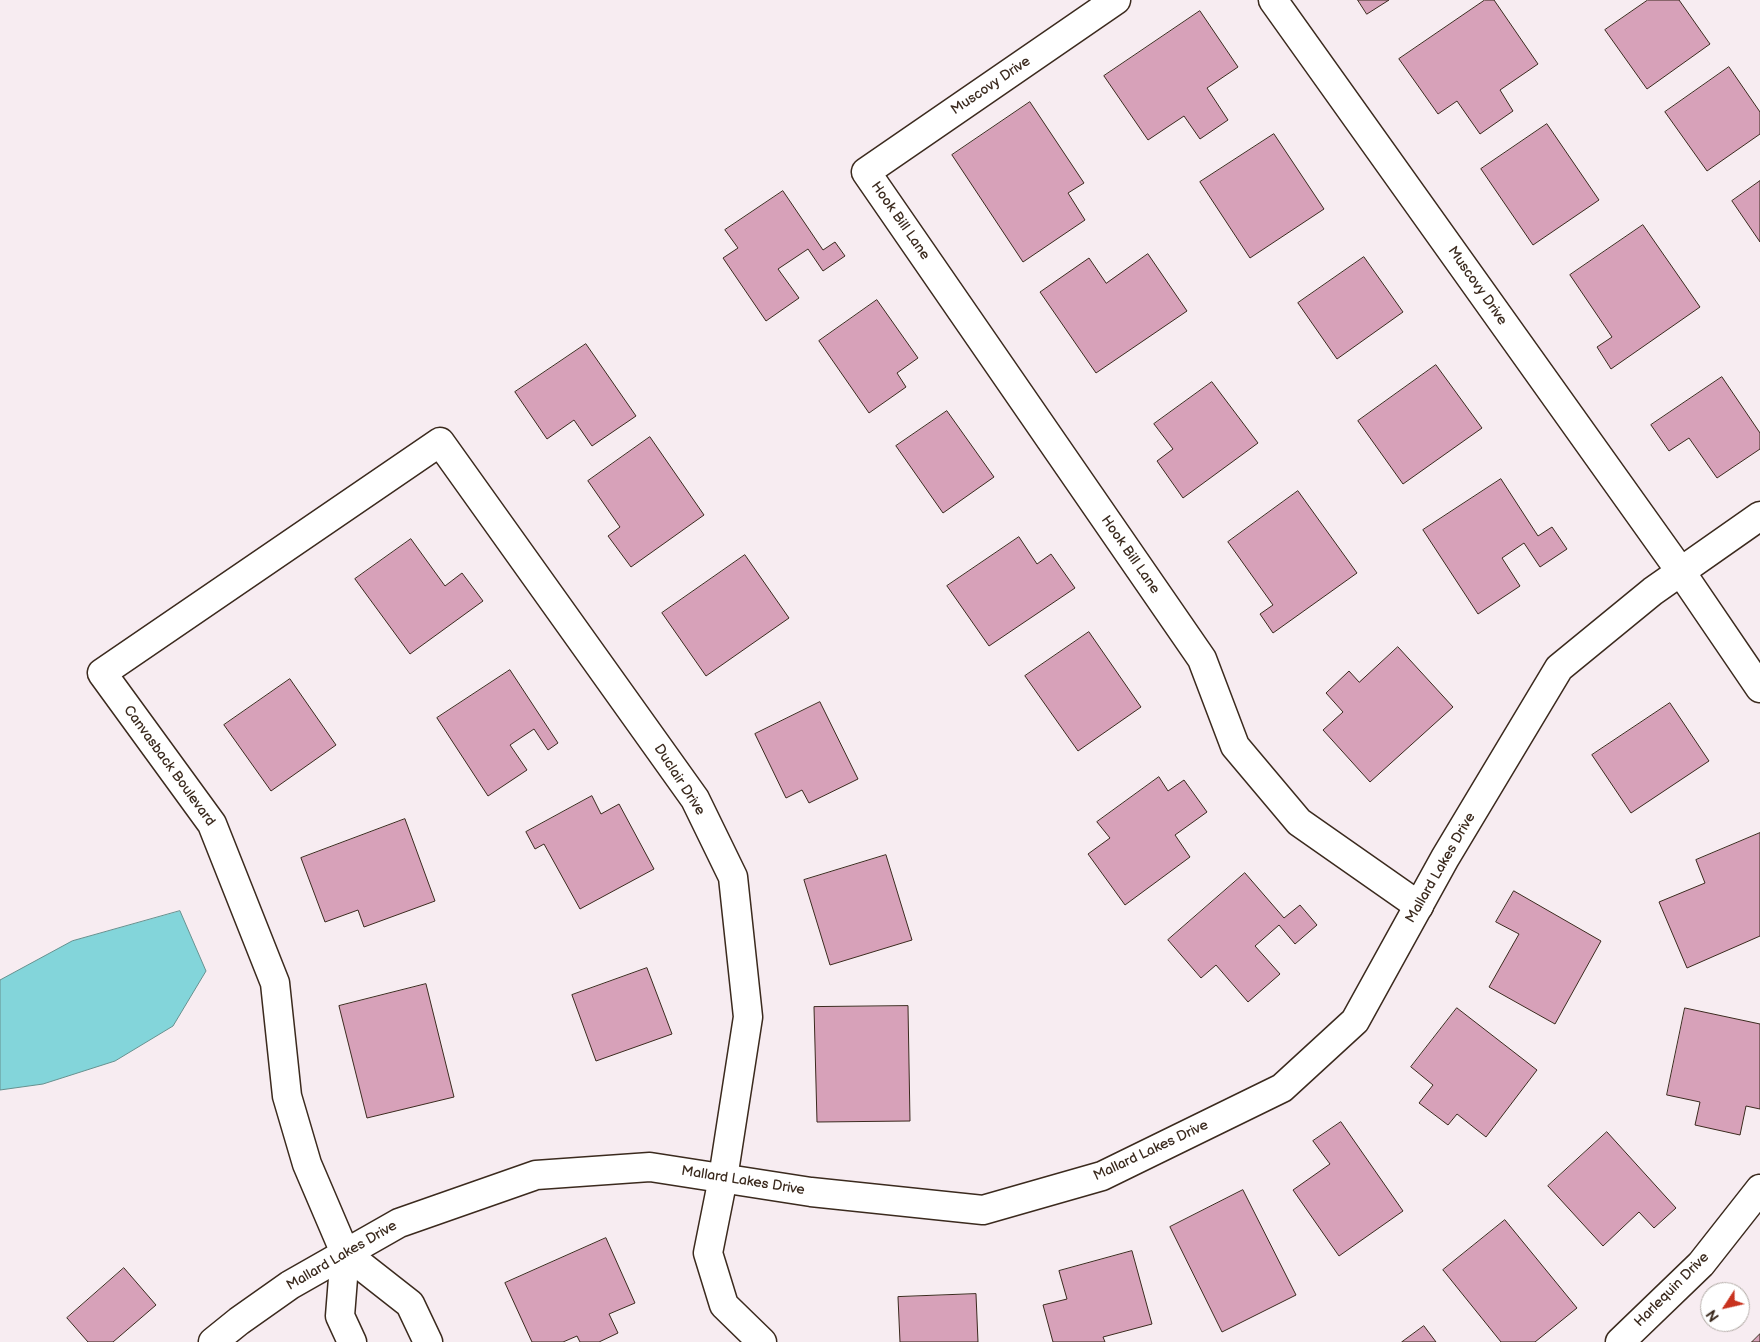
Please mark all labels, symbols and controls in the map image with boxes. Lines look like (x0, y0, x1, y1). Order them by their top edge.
street label: Muscovy Drive (948, 53, 1034, 119)
street label: Hook Bill Lane (867, 179, 933, 263)
street label: Muscovy Drive (1444, 243, 1510, 329)
street label: Hook Bill Lane (1097, 513, 1163, 597)
street label: Canvasback Boulevard (120, 702, 218, 830)
street label: Duclair Drive (650, 741, 708, 819)
street label: Mallard Lakes Drive (1403, 810, 1479, 926)
street label: Mallard Lakes Drive (1091, 1117, 1211, 1185)
street label: Mallard Lakes Drive (680, 1163, 806, 1199)
street label: Mallard Lakes Drive (284, 1218, 400, 1294)
street label: Harlequin Drive (1631, 1249, 1713, 1331)
north arrow (1700, 1282, 1750, 1332)
text: N (1703, 1306, 1723, 1325)

